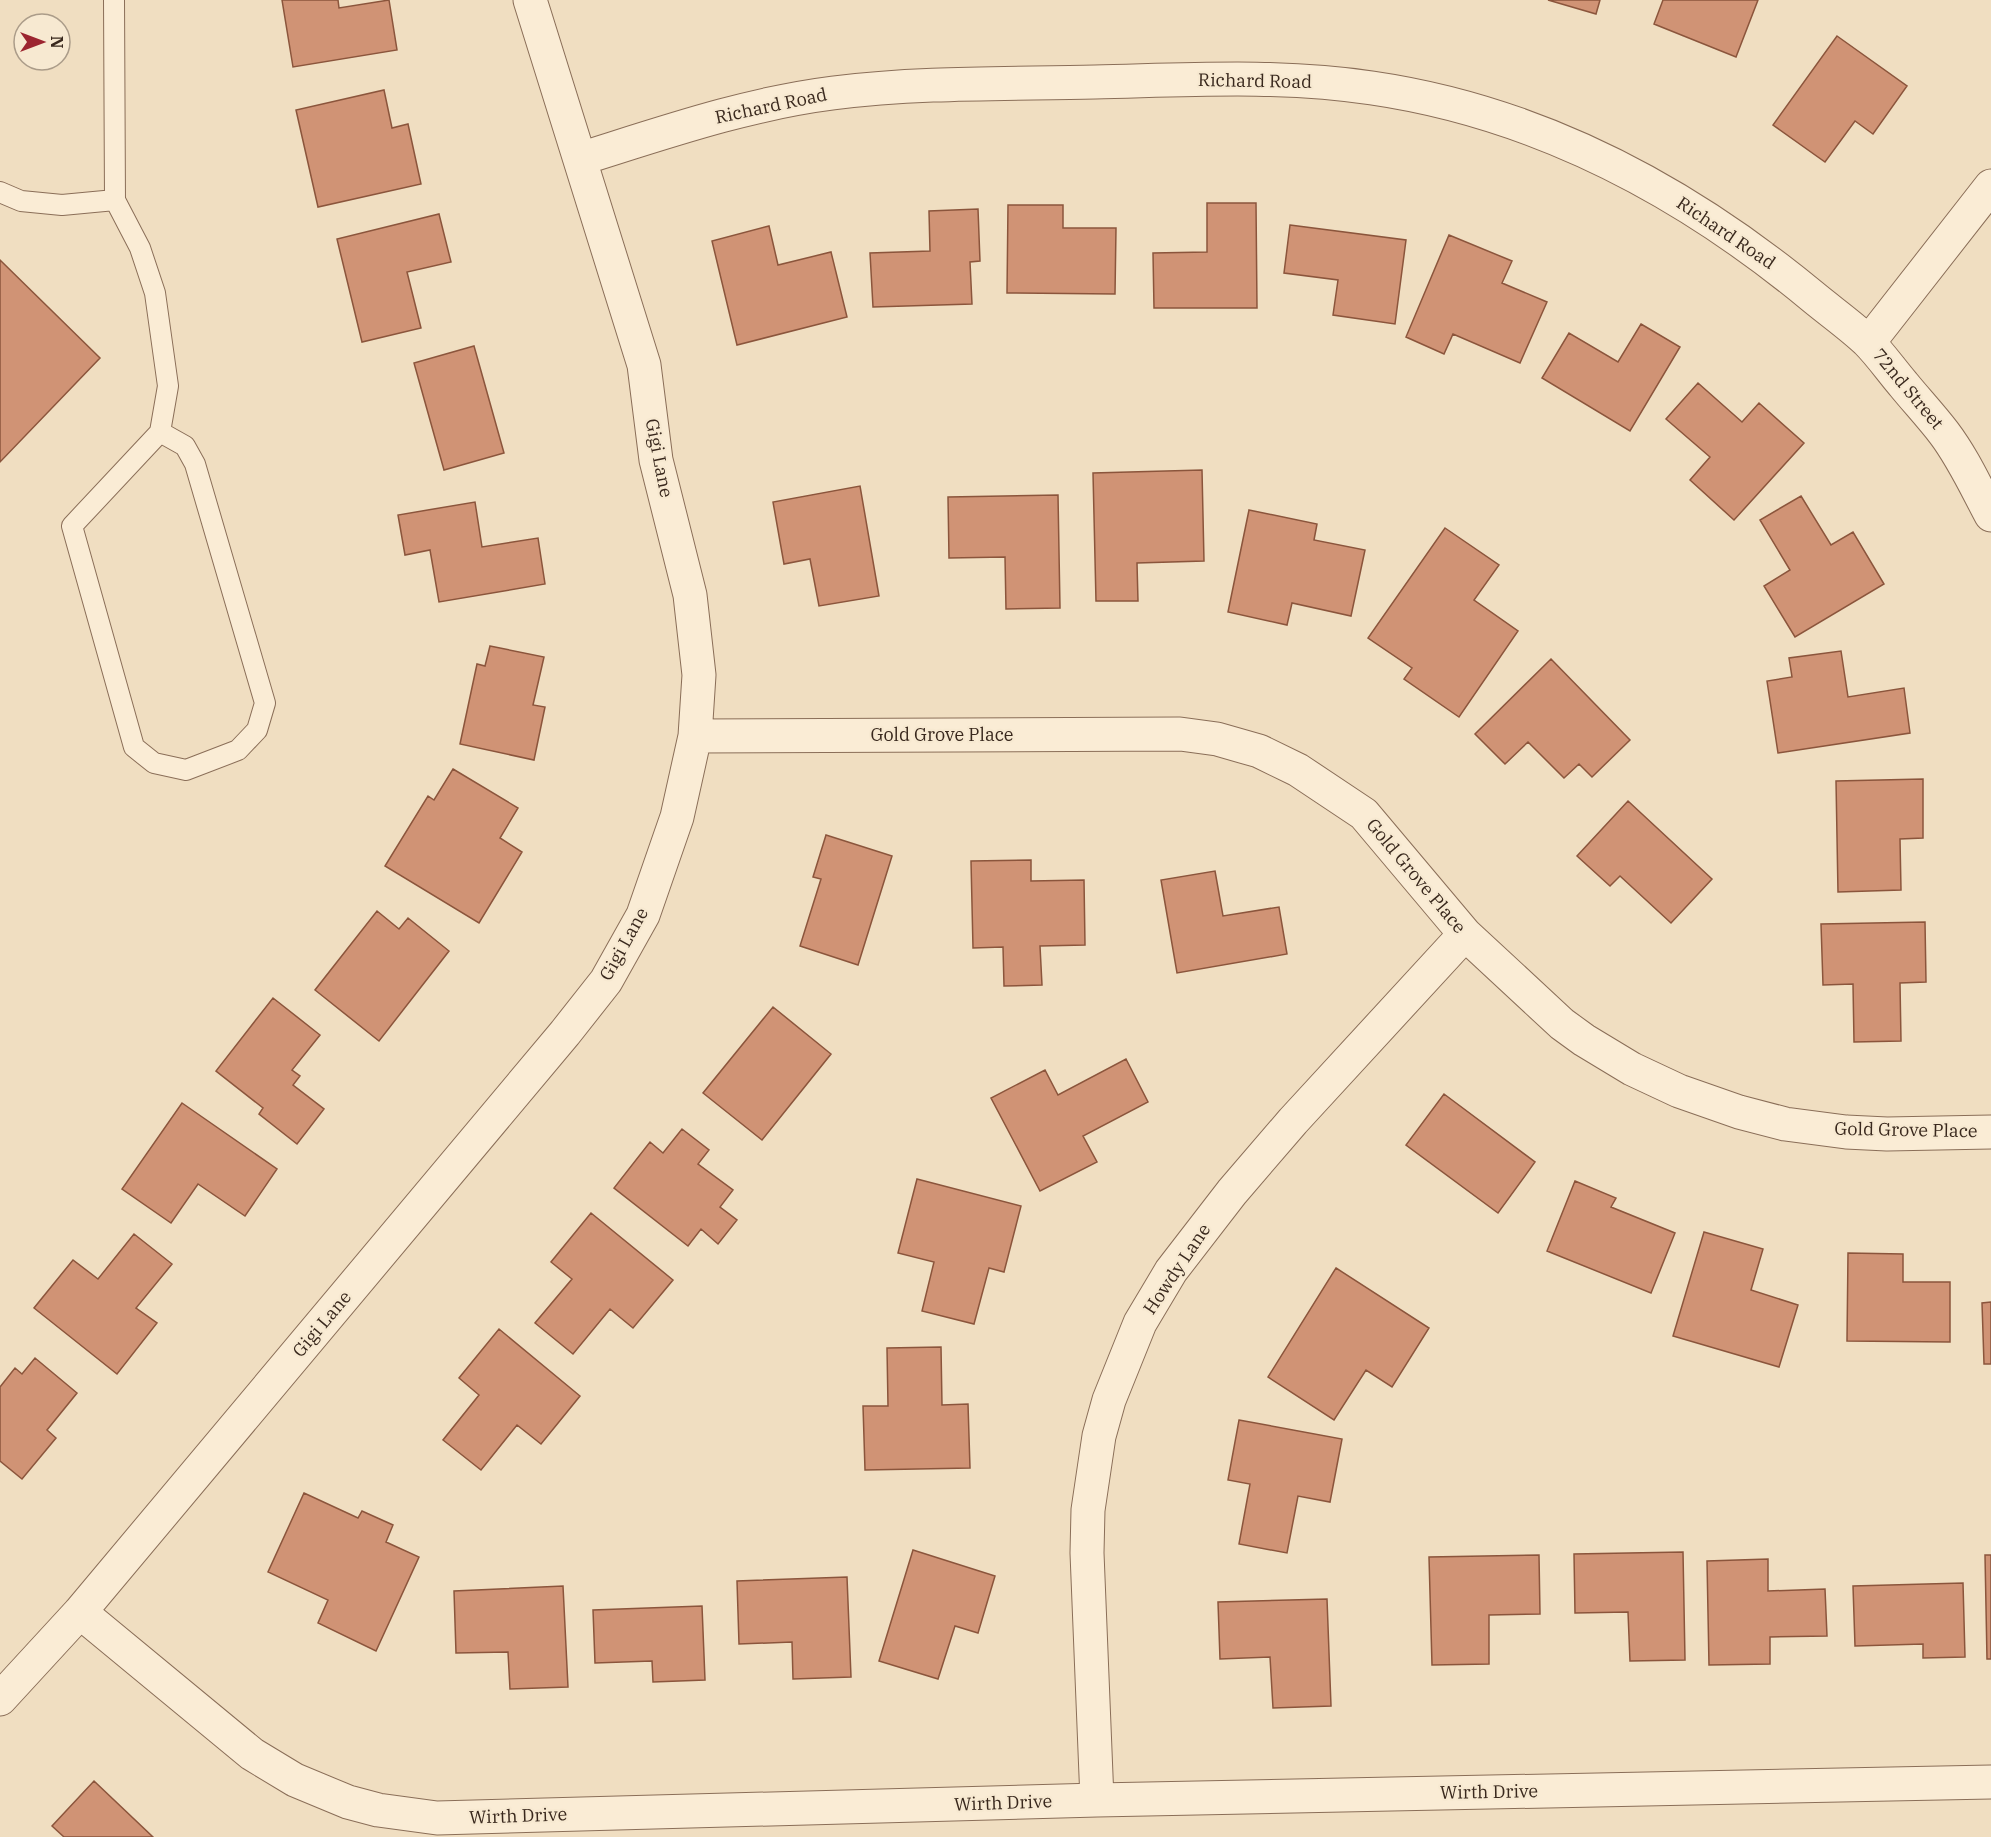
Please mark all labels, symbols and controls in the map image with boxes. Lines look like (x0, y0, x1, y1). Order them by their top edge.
north arrow (12, 12, 72, 72)
text: N (47, 36, 67, 48)
street label: Richard Road (1198, 68, 1312, 93)
street label: Richard Road (713, 82, 829, 129)
street label: Richard Road (1673, 191, 1780, 274)
street label: 72nd Street (1868, 343, 1949, 434)
street label: Gigi Lane (641, 416, 678, 499)
street label: Gold Grove Place (870, 723, 1014, 746)
street label: Gold Grove Place (1362, 813, 1471, 938)
street label: Gigi Lane (594, 903, 653, 984)
street label: Gold Grove Place (1834, 1117, 1978, 1142)
street label: Howdy Lane (1138, 1219, 1215, 1318)
street label: Gigi Lane (287, 1286, 356, 1362)
street label: Wirth Drive (1440, 1779, 1538, 1804)
street label: Wirth Drive (954, 1789, 1052, 1816)
street label: Wirth Drive (469, 1802, 567, 1829)

